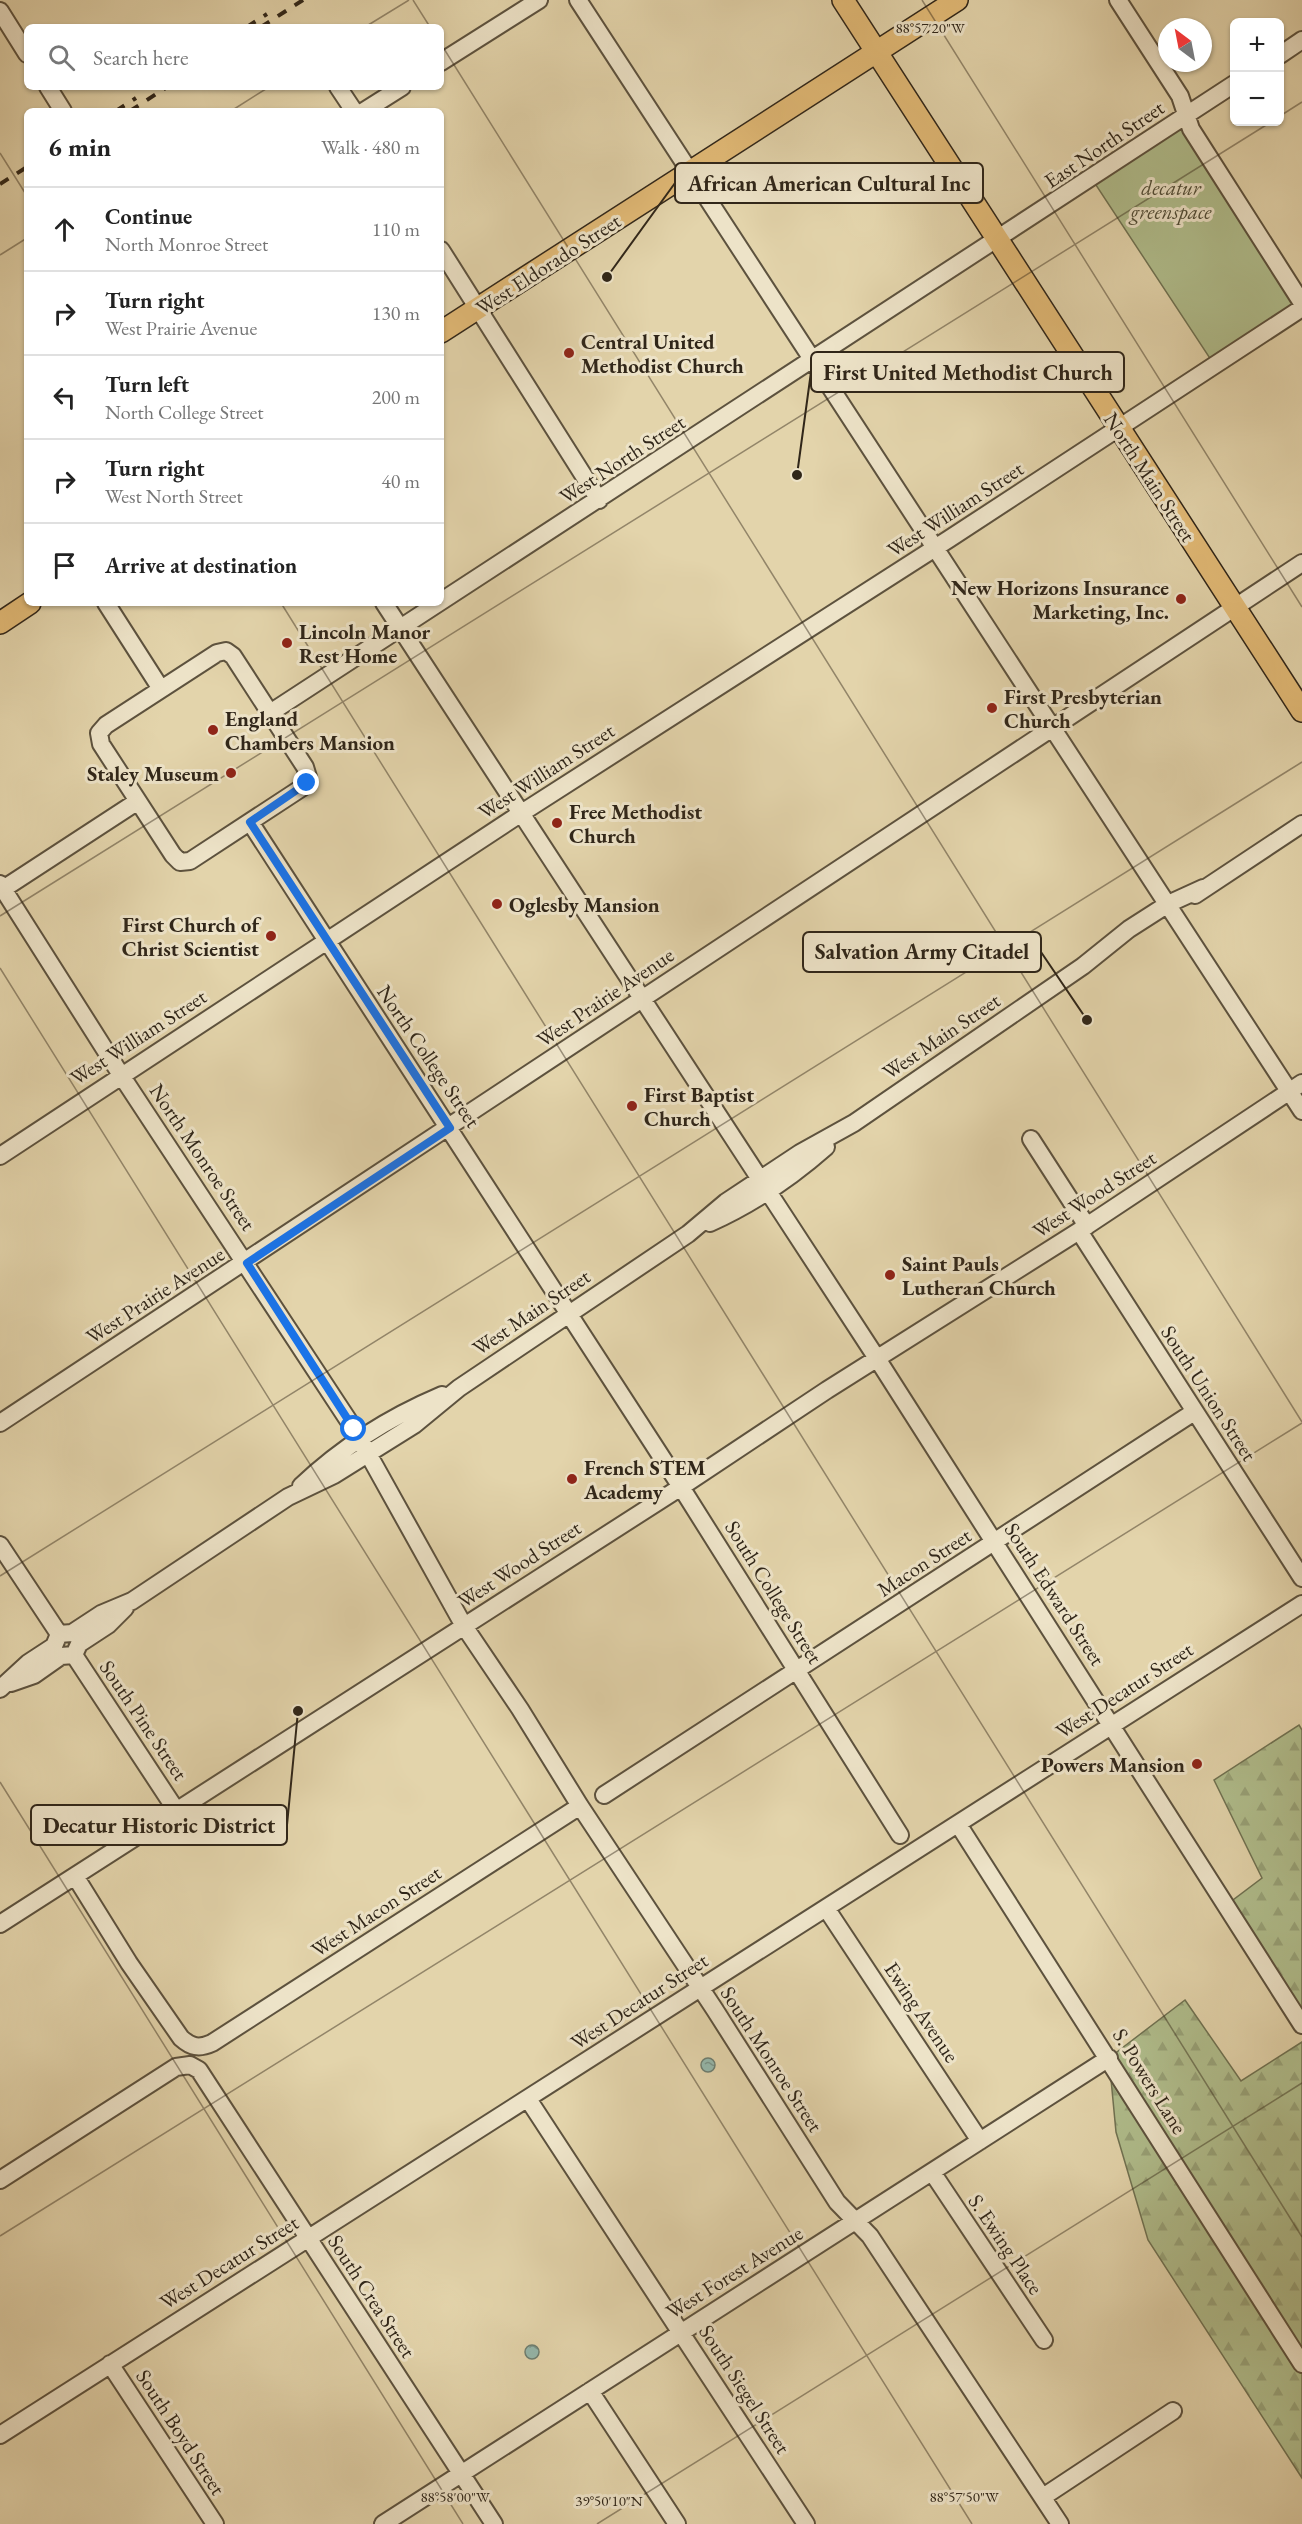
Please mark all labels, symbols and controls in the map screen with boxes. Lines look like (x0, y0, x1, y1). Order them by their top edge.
text: 88°57'20"W (895, 18, 965, 37)
north arrow (1158, 18, 1212, 72)
map controls (1230, 18, 1284, 126)
button: + (1230, 18, 1284, 72)
search box (24, 24, 444, 90)
icon: search (45, 41, 78, 74)
text: Search here (93, 43, 188, 72)
button: − (1230, 72, 1284, 126)
street label: East North Street (1039, 94, 1170, 194)
text: 6 min (48, 130, 111, 164)
text: Walk · 480 m (321, 134, 420, 160)
callout: African American Cultural Inc (675, 163, 983, 203)
text: African American Cultural Inc (686, 169, 971, 198)
park label: decatur greenspace (1128, 174, 1212, 225)
text: Continue (105, 202, 192, 231)
street label: West Eldorado Street (470, 207, 626, 321)
icon: ahead (48, 213, 81, 246)
text: 110 m (372, 216, 420, 242)
text: North Monroe Street (105, 231, 268, 257)
text: Turn right (105, 286, 204, 315)
icon: right (48, 297, 81, 330)
text: 130 m (372, 300, 420, 326)
text: West Prairie Avenue (105, 315, 257, 341)
place label: Central United Methodist Church (581, 328, 744, 379)
marker: Central United Methodist Church (562, 346, 576, 360)
callout: First United Methodist Church (811, 352, 1124, 392)
text: First United Methodist Church (823, 358, 1113, 387)
text: Turn left (105, 370, 189, 399)
icon: left (48, 381, 81, 414)
text: 200 m (372, 384, 420, 410)
text: North College Street (105, 399, 264, 425)
street label: North Main Street (1098, 407, 1202, 547)
street label: West North Street (554, 408, 690, 510)
text: Turn right (105, 454, 204, 483)
street label: West William Street (882, 455, 1029, 563)
icon: right (48, 465, 81, 498)
text: 40 m (381, 468, 420, 494)
text: West North Street (105, 483, 243, 509)
icon: arrive (48, 549, 81, 582)
text: Arrive at destination (105, 551, 297, 580)
place label: New Horizons Insurance Marketing, Inc. (951, 574, 1169, 625)
marker: New Horizons Insurance Marketing, Inc. (1174, 592, 1188, 606)
place label: Lincoln Manor Rest Home (299, 618, 431, 669)
marker: Lincoln Manor Rest Home (280, 636, 294, 650)
place label: First Presbyterian Church (1004, 683, 1162, 734)
marker: First Presbyterian Church (985, 701, 999, 715)
place label: England Chambers Mansion (225, 705, 395, 756)
street label: West William Street (473, 717, 620, 825)
marker: England Chambers Mansion (206, 723, 220, 737)
place label: Staley Museum (87, 760, 219, 787)
marker: Staley Museum (224, 766, 238, 780)
route end (293, 769, 319, 795)
place label: Free Methodist Church (569, 798, 702, 849)
marker: Free Methodist Church (550, 816, 564, 830)
place label: Oglesby Mansion (509, 891, 660, 918)
marker: Oglesby Mansion (490, 897, 504, 911)
place label: First Church of Christ Scientist (122, 911, 261, 962)
marker: First Church of Christ Scientist (264, 929, 278, 943)
callout: Salvation Army Citadel (803, 932, 1041, 972)
text: Salvation Army Citadel (815, 937, 1029, 966)
street label: West Prairie Avenue (531, 941, 679, 1053)
street label: North College Street (371, 979, 487, 1133)
street label: West William Street (65, 983, 212, 1091)
street label: West Main Street (877, 986, 1005, 1085)
street label: North Monroe Street (144, 1078, 262, 1236)
place label: First Baptist Church (644, 1081, 754, 1132)
marker: First Baptist Church (625, 1099, 639, 1113)
street label: West Wood Street (1027, 1144, 1161, 1244)
street label: West Prairie Avenue (81, 1240, 229, 1350)
place label: Saint Pauls Lutheran Church (902, 1250, 1056, 1301)
street label: West Main Street (467, 1262, 595, 1361)
marker: Saint Pauls Lutheran Church (883, 1268, 897, 1282)
street label: South Union Street (1155, 1320, 1263, 1466)
route start (340, 1415, 366, 1441)
place label: French STEM Academy (583, 1454, 706, 1505)
marker: French STEM Academy (565, 1472, 579, 1486)
street label: West Wood Street (452, 1514, 586, 1614)
street label: South College Street (719, 1515, 829, 1669)
street label: South Edward Street (999, 1517, 1112, 1671)
street label: Macon Street (872, 1521, 976, 1602)
street label: West Decatur Street (1050, 1635, 1198, 1744)
street label: South Pine Street (94, 1655, 194, 1786)
place label: Powers Mansion (1041, 1751, 1185, 1778)
marker: Powers Mansion (1190, 1757, 1204, 1771)
callout: Decatur Historic District (31, 1805, 287, 1845)
text: Decatur Historic District (43, 1811, 276, 1840)
street label: West Macon Street (306, 1859, 446, 1963)
street label: West Decatur Street (565, 1946, 713, 2055)
street label: Ewing Avenue (879, 1957, 965, 2067)
street label: South Monroe Street (715, 1981, 829, 2137)
street label: S. Powers Lane (1107, 2023, 1193, 2139)
street label: S. Ewing Place (963, 2189, 1049, 2299)
street label: West Decatur Street (155, 2208, 304, 2315)
street label: West Forest Avenue (660, 2219, 808, 2325)
street label: South Crea Street (322, 2229, 422, 2363)
street label: South Siegel Street (693, 2319, 797, 2459)
street label: South Boyd Street (130, 2364, 232, 2500)
text: 88°58'00"W (420, 2487, 490, 2506)
text: 88°57'50"W (929, 2487, 999, 2506)
text: 39°50'10"N (575, 2491, 643, 2510)

